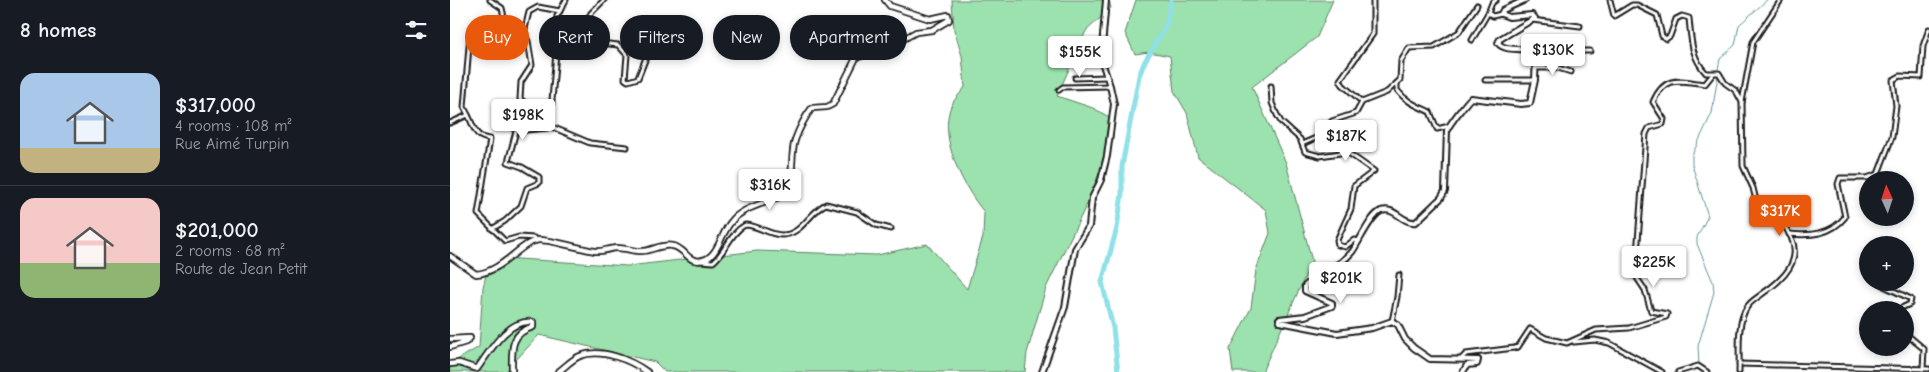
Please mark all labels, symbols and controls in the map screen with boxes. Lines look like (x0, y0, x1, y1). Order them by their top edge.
chip: Buy (465, 15, 529, 60)
chip: Rent (539, 15, 610, 60)
chip: Filters (620, 15, 703, 60)
chip: New (713, 15, 780, 60)
chip: Apartment (790, 15, 907, 60)
icon: filters (402, 16, 430, 44)
text: 8 homes (20, 18, 96, 42)
pin: $130K (1518, 34, 1588, 76)
pin: $155K (1045, 36, 1115, 78)
text: $130K (1532, 41, 1574, 59)
text: $155K (1059, 43, 1101, 61)
icon: home (60, 93, 120, 153)
text: $317,000 (175, 93, 256, 117)
pin: $198K (488, 98, 558, 141)
text: $198K (502, 106, 544, 124)
text: 4 rooms · 108 m² (175, 117, 291, 135)
pin: $187K (1311, 120, 1381, 162)
text: $187K (1326, 127, 1366, 145)
text: Rue Aimé Turpin (175, 135, 289, 153)
pin: $316K (735, 168, 805, 211)
north arrow (1859, 171, 1914, 226)
map controls (1859, 171, 1914, 356)
text: $316K (749, 176, 791, 194)
pin: $317K (1745, 194, 1815, 237)
text: $317K (1760, 202, 1800, 220)
icon: home (60, 218, 120, 278)
text: $201,000 (175, 218, 258, 242)
button: + (1859, 236, 1914, 291)
text: 2 rooms · 68 m² (175, 242, 285, 260)
pin: $225K (1619, 246, 1689, 288)
text: $225K (1632, 253, 1676, 271)
text: Route de Jean Petit (175, 260, 307, 278)
pin: $201K (1306, 262, 1376, 304)
text: $201K (1320, 269, 1362, 287)
button: − (1859, 301, 1914, 356)

